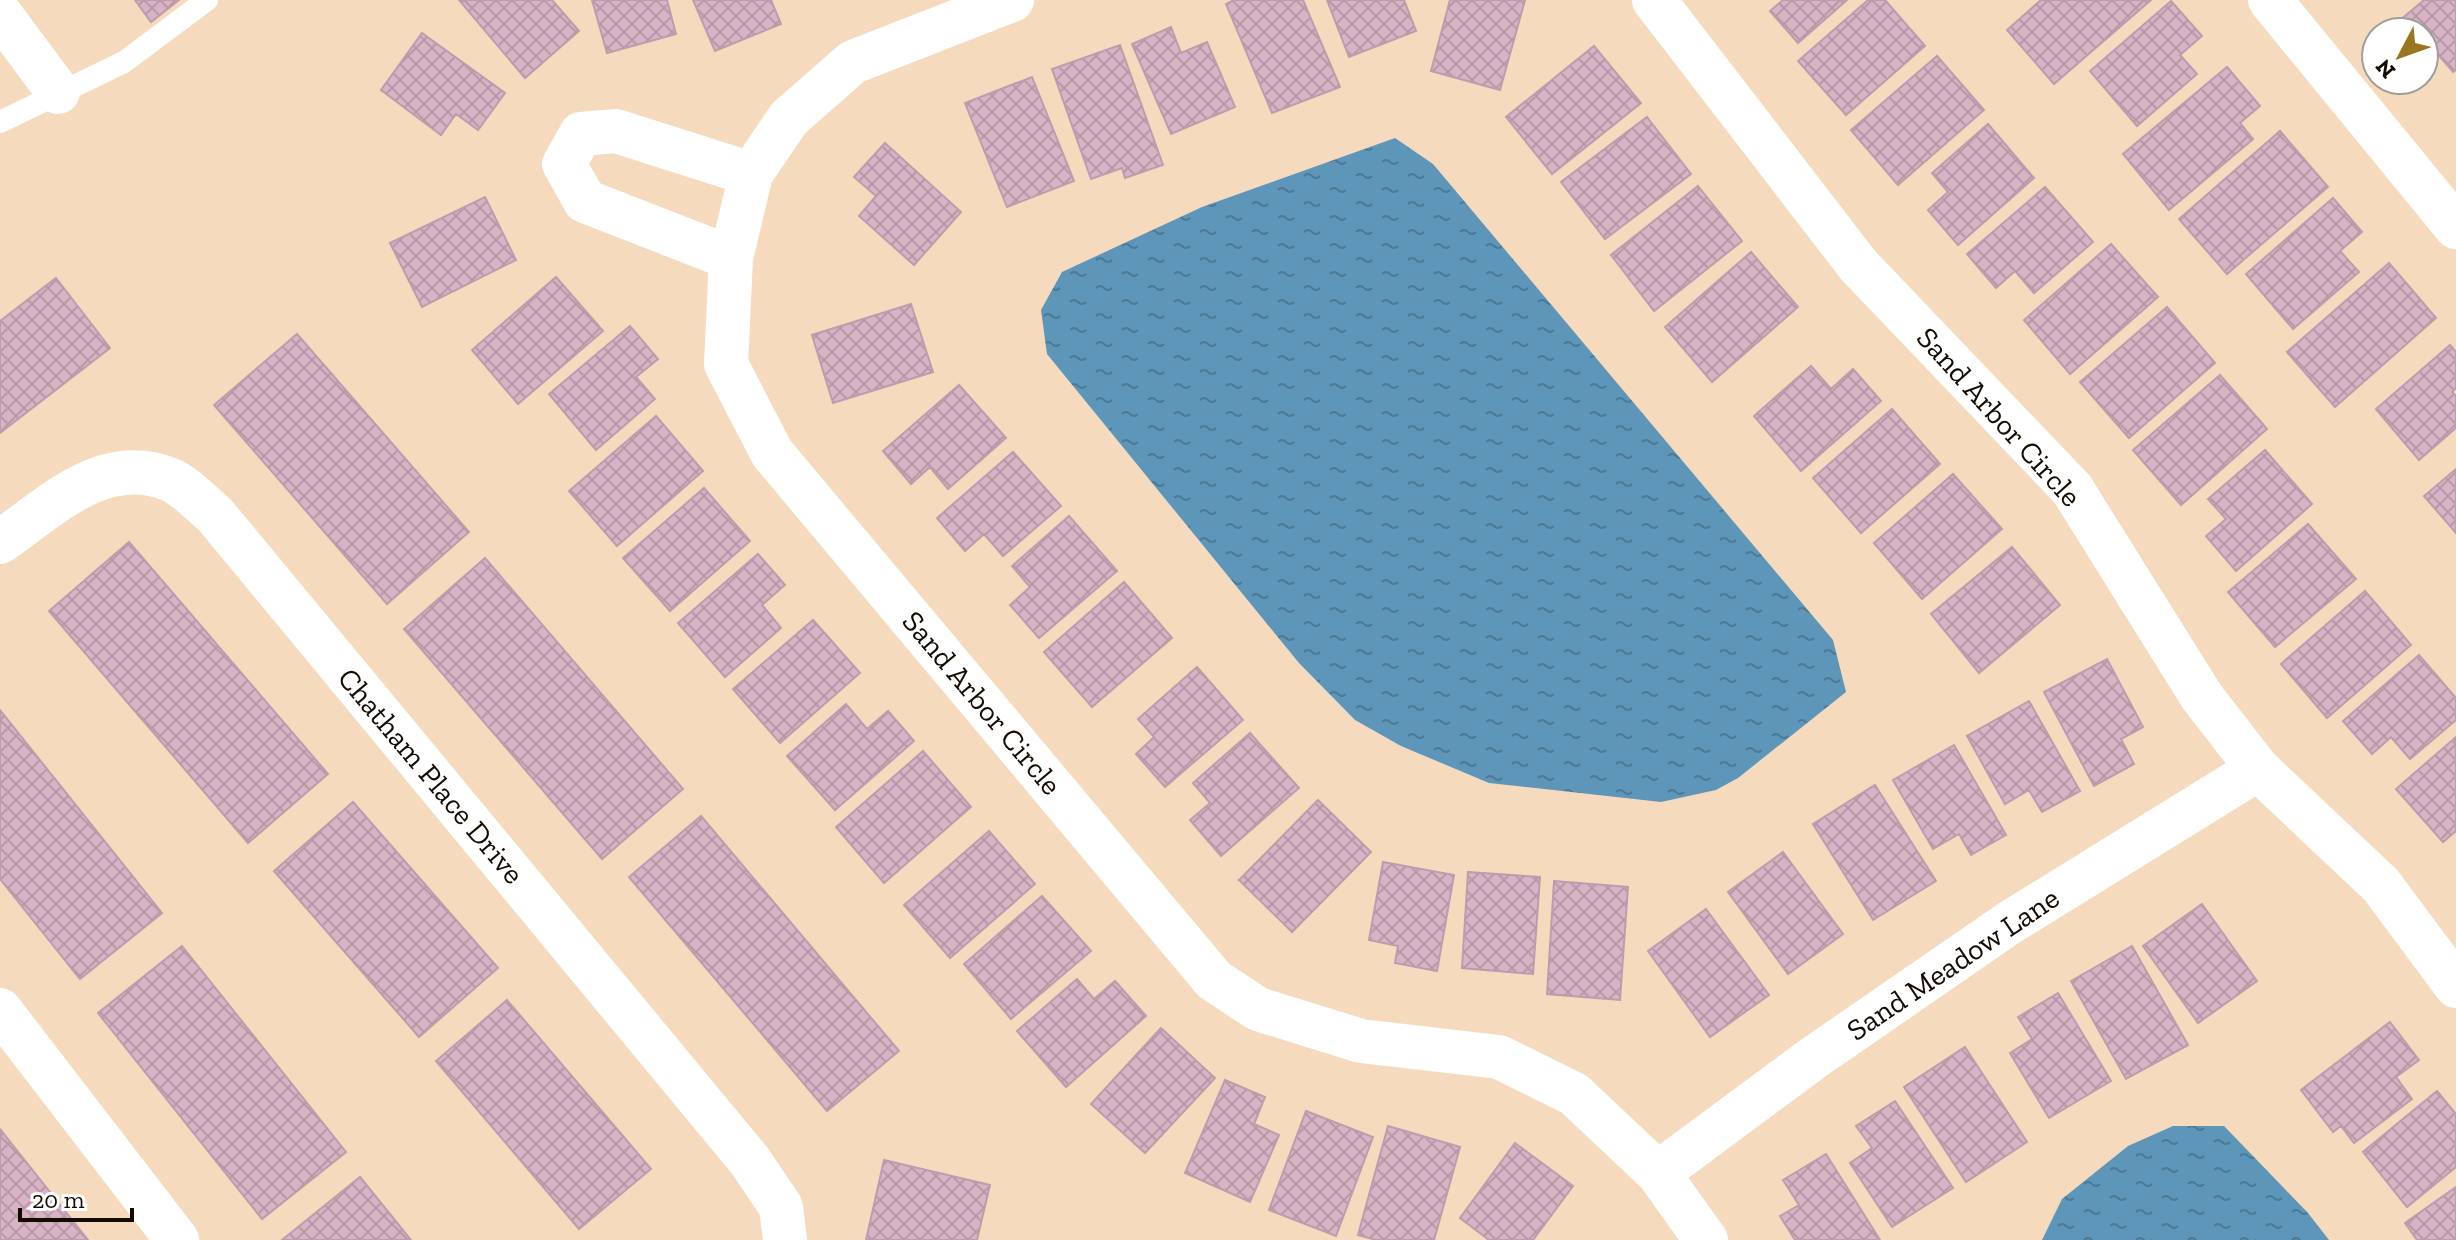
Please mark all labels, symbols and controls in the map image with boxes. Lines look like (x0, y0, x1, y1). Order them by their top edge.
north arrow (2360, 16, 2440, 96)
text: N (2369, 53, 2401, 84)
street label: Sand Arbor Circle (1909, 320, 2089, 514)
street label: Sand Arbor Circle (895, 604, 1069, 802)
street label: Chatham Place Drive (330, 661, 532, 891)
street label: Sand Meadow Lane (1840, 880, 2066, 1048)
scale bar (20, 1172, 132, 1222)
text: 20 m (32, 1185, 85, 1214)

